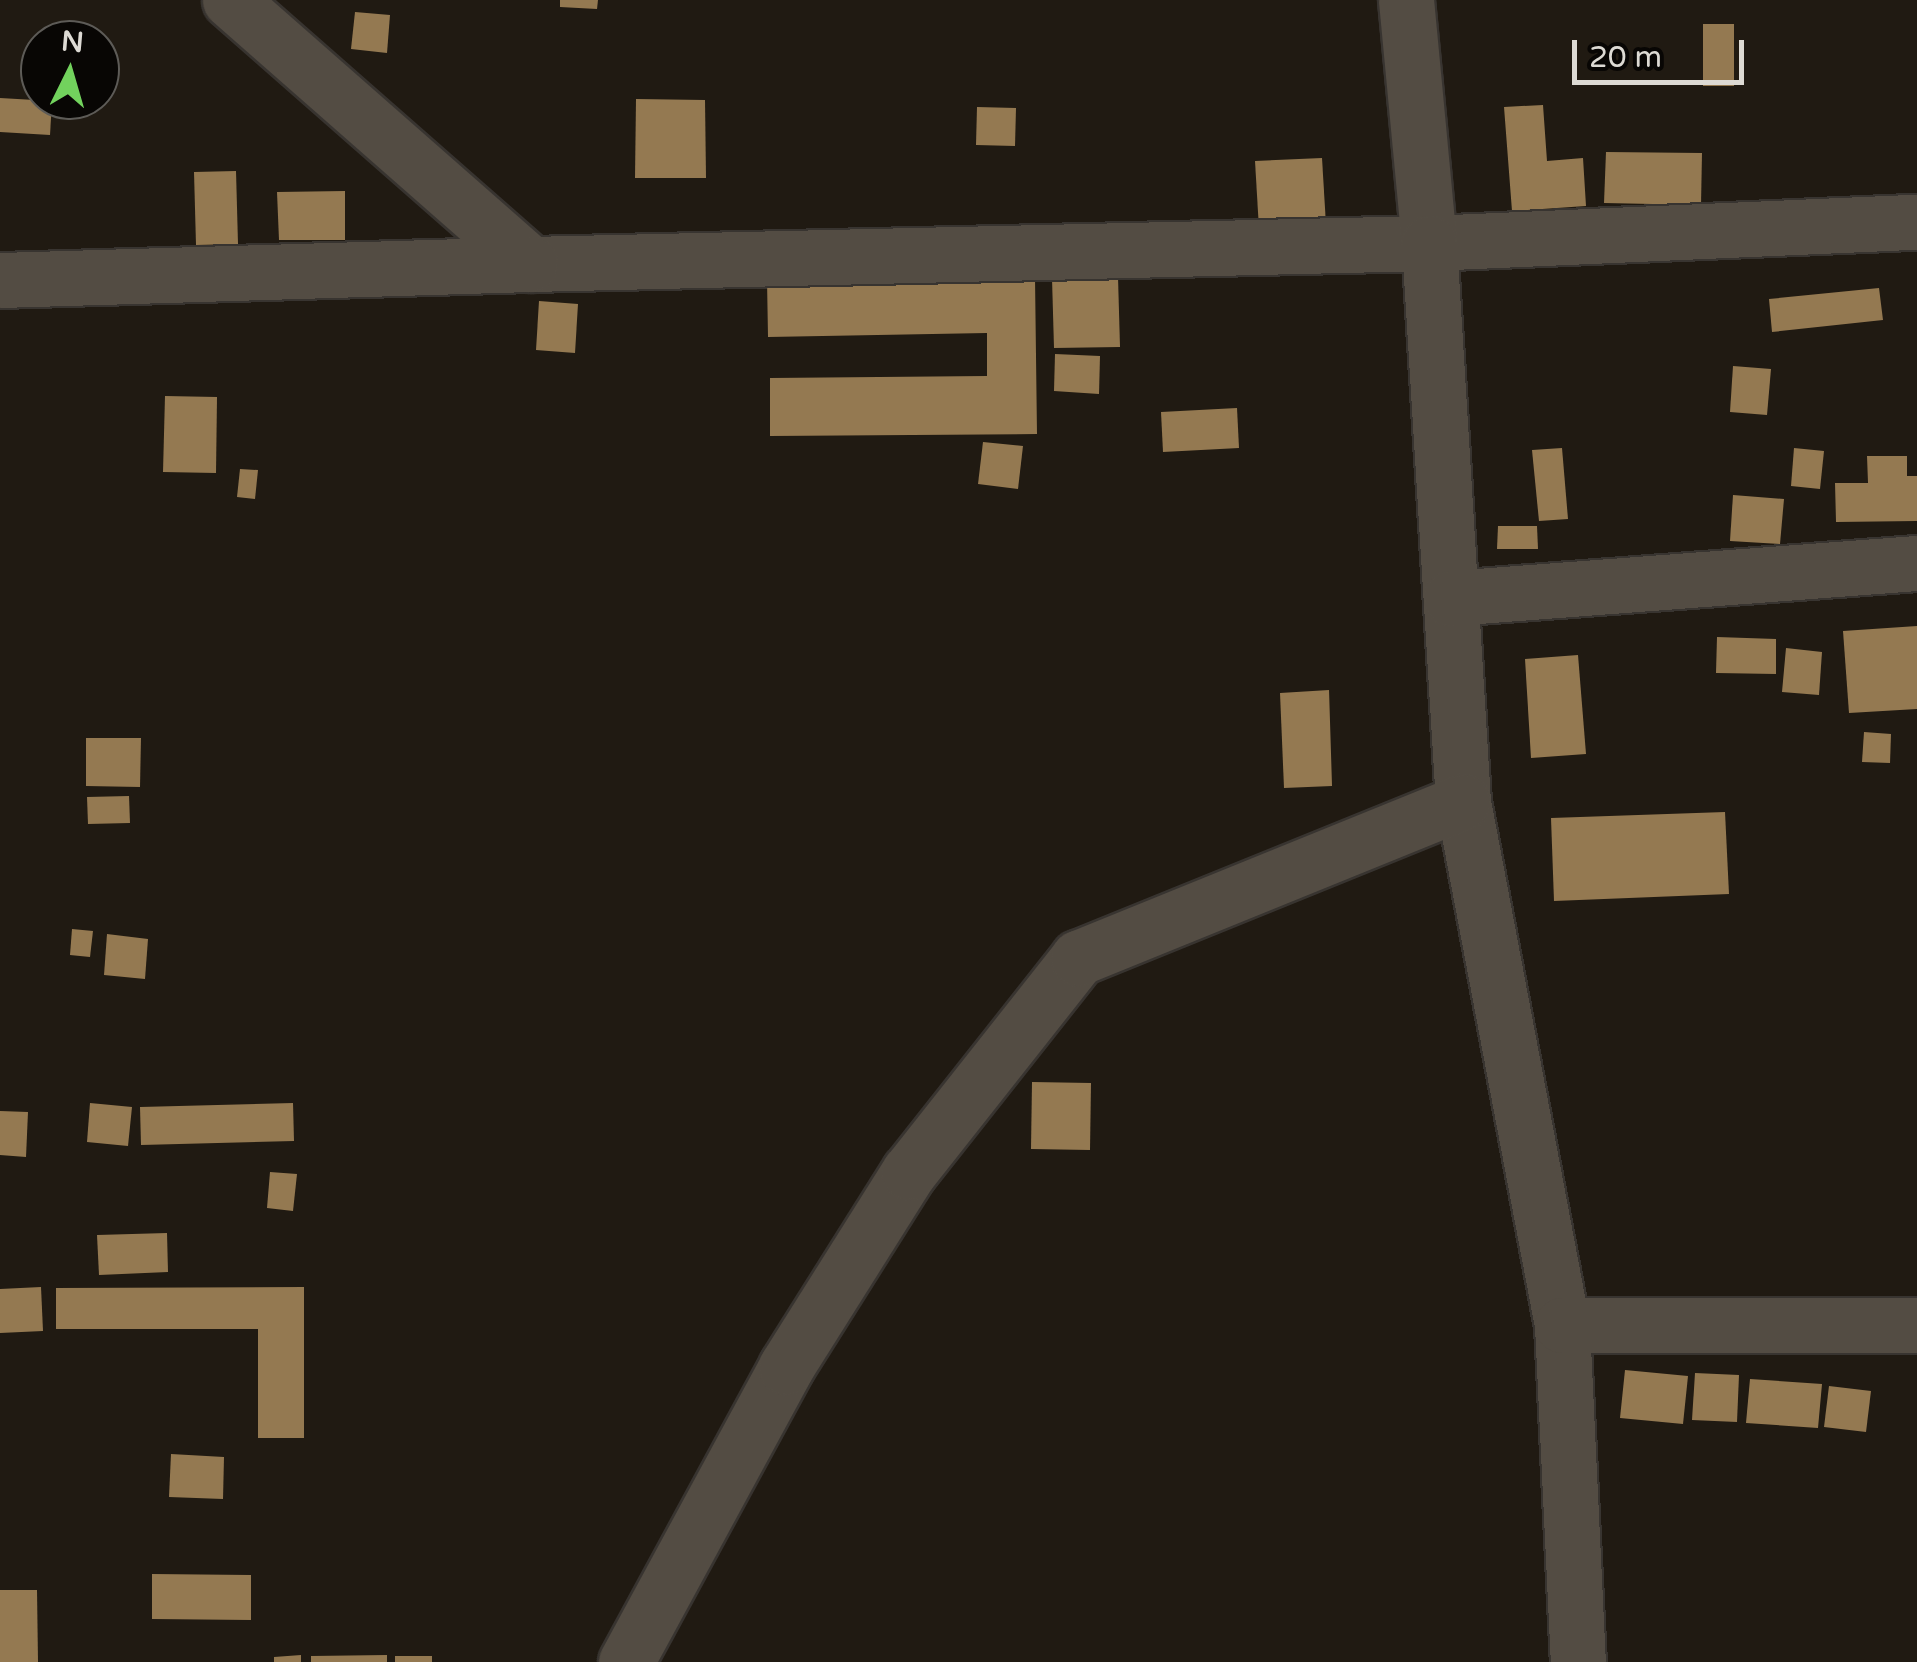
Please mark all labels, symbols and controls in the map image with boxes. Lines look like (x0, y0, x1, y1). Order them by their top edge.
north arrow (20, 20, 120, 120)
scale bar (1577, 20, 1750, 82)
text: N (60, 24, 85, 60)
text: 20 m (1589, 39, 1662, 76)

